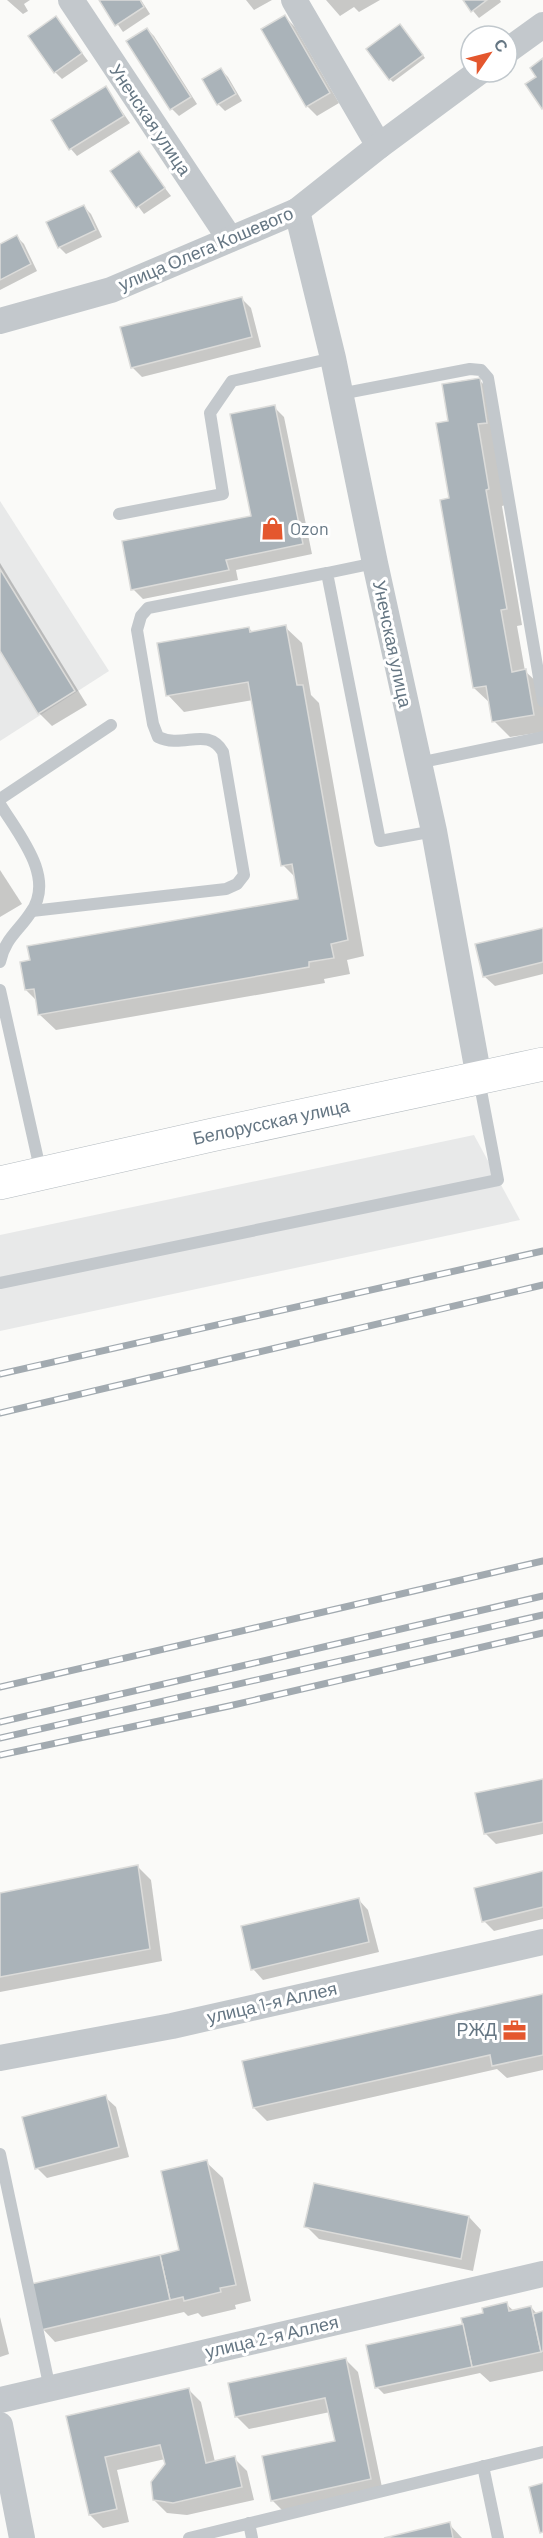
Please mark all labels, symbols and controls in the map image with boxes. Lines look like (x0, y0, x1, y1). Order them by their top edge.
north arrow (459, 24, 519, 84)
text: С (491, 35, 513, 56)
street label: Унечская улица (106, 60, 197, 180)
street label: улица Олега Кошевого (115, 201, 296, 295)
shop icon: Ozon (259, 516, 285, 542)
place label: Ozon (290, 517, 329, 539)
street label: Унечская улица (369, 578, 417, 710)
street label: Белорусская улица (191, 1094, 352, 1149)
street label: улица 1-я Аллея (205, 1976, 339, 2028)
office icon: РЖД (502, 2017, 528, 2043)
place label: РЖД (456, 2018, 497, 2040)
street label: улица 2-я Аллея (203, 2310, 340, 2362)

